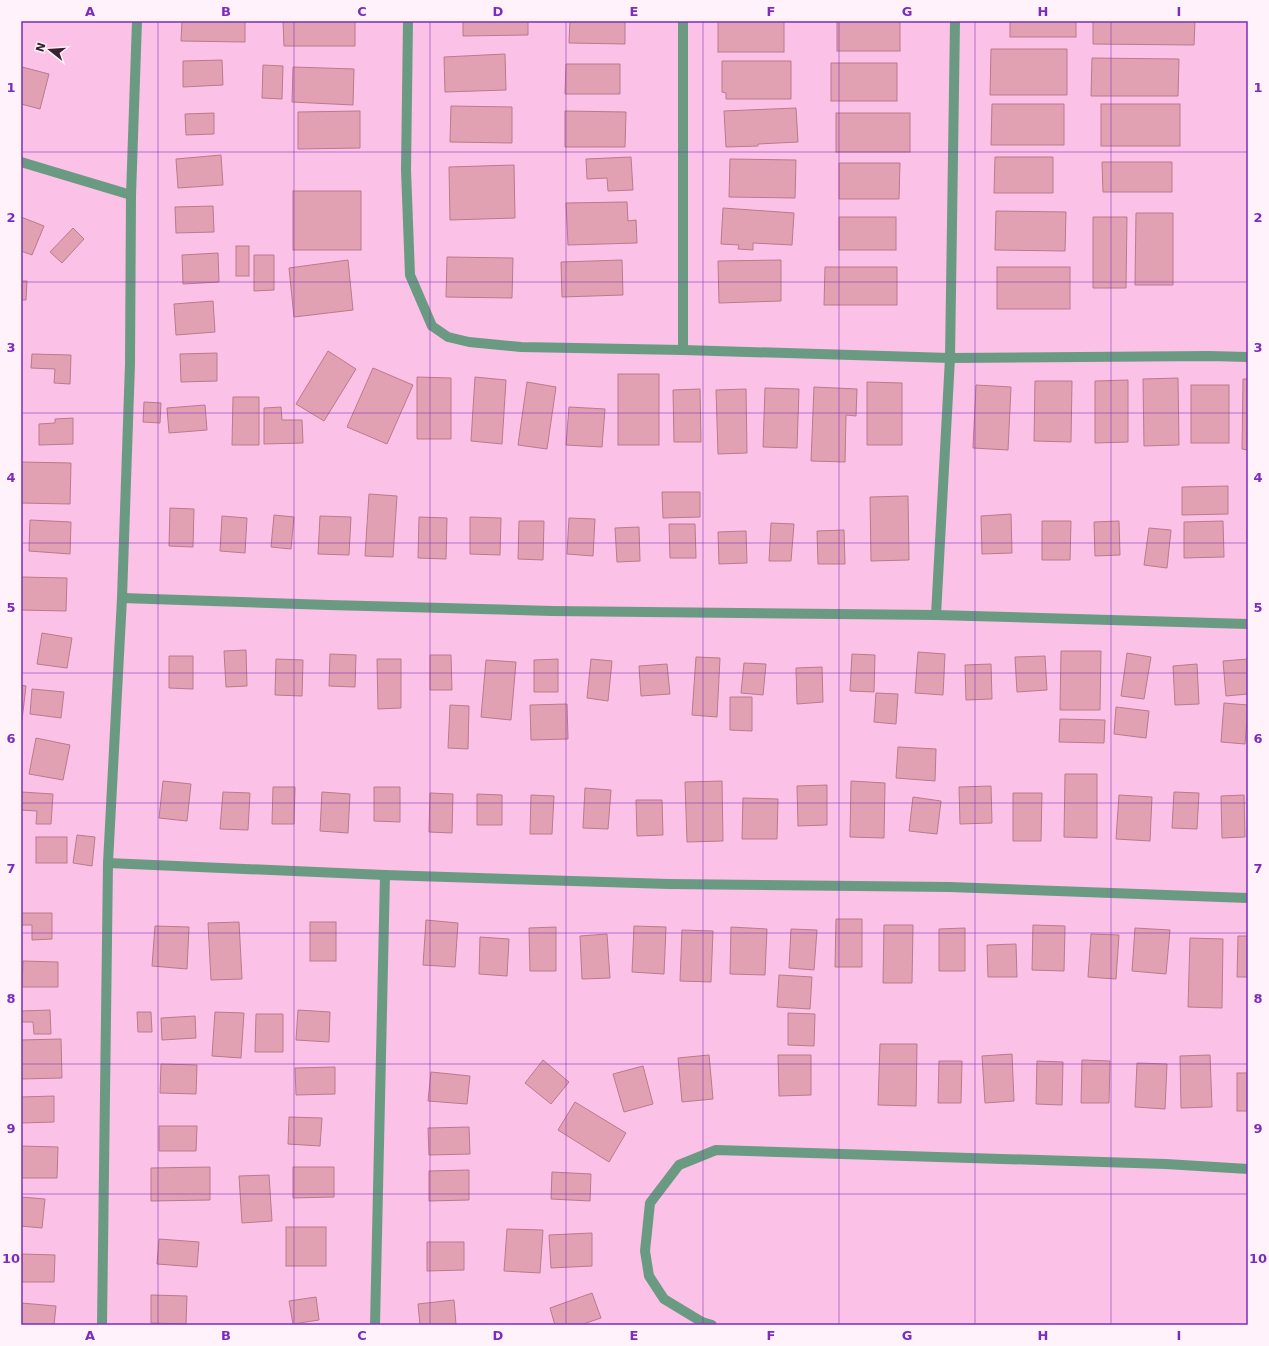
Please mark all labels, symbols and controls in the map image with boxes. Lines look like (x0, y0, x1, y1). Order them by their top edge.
text: A (85, 4, 95, 19)
text: B (221, 4, 231, 19)
text: C (357, 4, 367, 19)
text: D (493, 4, 504, 19)
text: E (630, 4, 638, 19)
text: F (767, 4, 775, 19)
text: G (902, 4, 912, 19)
text: H (1038, 4, 1048, 19)
text: I (1177, 4, 1181, 19)
north arrow (30, 30, 70, 70)
text: N (33, 41, 48, 54)
text: 1 (6, 80, 16, 95)
text: 1 (1253, 80, 1263, 95)
text: 2 (6, 210, 16, 225)
text: 2 (1253, 210, 1263, 225)
text: 3 (6, 340, 16, 355)
text: 3 (1253, 340, 1263, 355)
text: 4 (6, 470, 16, 485)
text: 4 (1253, 470, 1263, 485)
text: 5 (6, 600, 16, 615)
text: 5 (1253, 600, 1263, 615)
text: 6 (6, 731, 16, 746)
text: 6 (1253, 731, 1263, 746)
text: 7 (6, 861, 16, 876)
text: 7 (1253, 861, 1263, 876)
text: 8 (6, 991, 16, 1006)
text: 8 (1253, 991, 1263, 1006)
text: 9 (6, 1121, 16, 1136)
text: 9 (1253, 1121, 1263, 1136)
text: 10 (2, 1251, 20, 1266)
text: 10 (1249, 1251, 1267, 1266)
text: A (85, 1328, 95, 1343)
text: B (221, 1328, 231, 1343)
text: C (357, 1328, 367, 1343)
text: D (493, 1328, 504, 1343)
text: E (630, 1328, 638, 1343)
text: F (767, 1328, 775, 1343)
text: G (902, 1328, 912, 1343)
text: H (1038, 1328, 1048, 1343)
text: I (1177, 1328, 1181, 1343)

